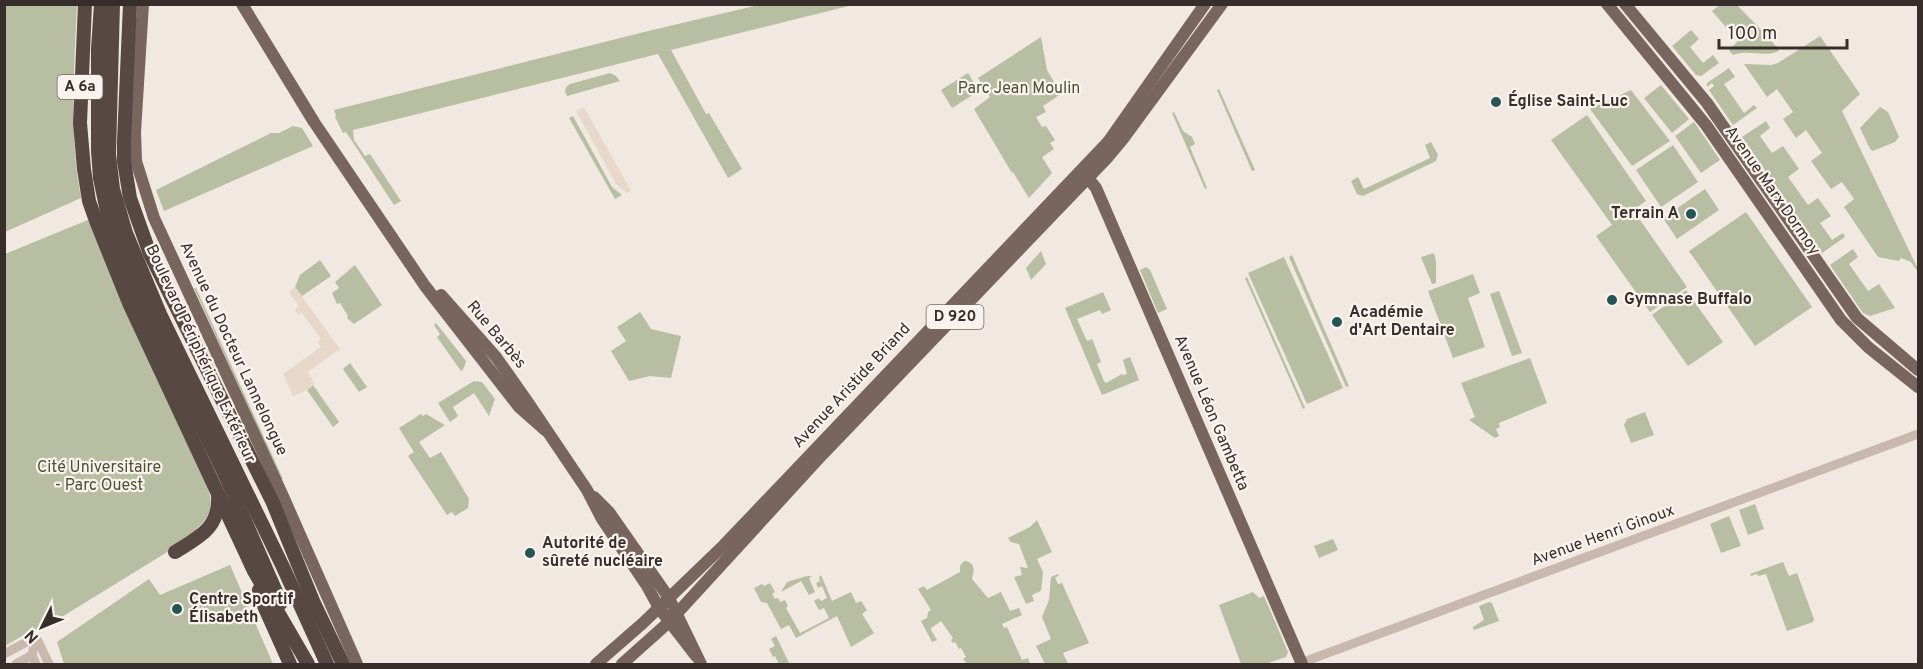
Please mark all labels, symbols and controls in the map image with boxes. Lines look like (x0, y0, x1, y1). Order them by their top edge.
scale bar (1719, 12, 1846, 50)
text: 100 m (1728, 23, 1777, 46)
road number: A 6a (58, 75, 103, 99)
park label: Parc Jean Moulin (958, 79, 1080, 99)
place label: Église Saint-Luc (1508, 90, 1628, 112)
marker: Église Saint-Luc (1489, 95, 1503, 109)
street label: Avenue Marx Dormoy (1720, 123, 1824, 259)
place label: Terrain A (1611, 204, 1679, 224)
marker: Terrain A (1684, 207, 1698, 221)
street label: Avenue du Docteur Lannelongue (175, 239, 291, 459)
street label: Boulevard Périphérique Extérieur (140, 242, 260, 466)
place label: Gymnase Buffalo (1624, 290, 1752, 310)
marker: Gymnase Buffalo (1605, 293, 1619, 307)
street label: Rue Barbès (462, 297, 530, 373)
place label: Académie d'Art Dentaire (1349, 303, 1455, 341)
road number: D 920 (926, 305, 984, 329)
marker: Académie d'Art Dentaire (1330, 315, 1344, 329)
street label: Avenue Aristide Briand (789, 319, 915, 453)
street label: Avenue Léon Gambetta (1169, 332, 1253, 494)
park label: Cité Universitaire - Parc Ouest (37, 458, 161, 496)
street label: Avenue Henri Ginoux (1529, 501, 1677, 571)
place label: Autorité de sûreté nucléaire (542, 534, 663, 572)
marker: Autorité de sûreté nucléaire (523, 546, 537, 560)
place label: Centre Sportif Élisabeth (189, 590, 293, 628)
north arrow (12, 597, 72, 657)
marker: Centre Sportif Élisabeth (170, 602, 184, 616)
text: N (21, 625, 44, 647)

